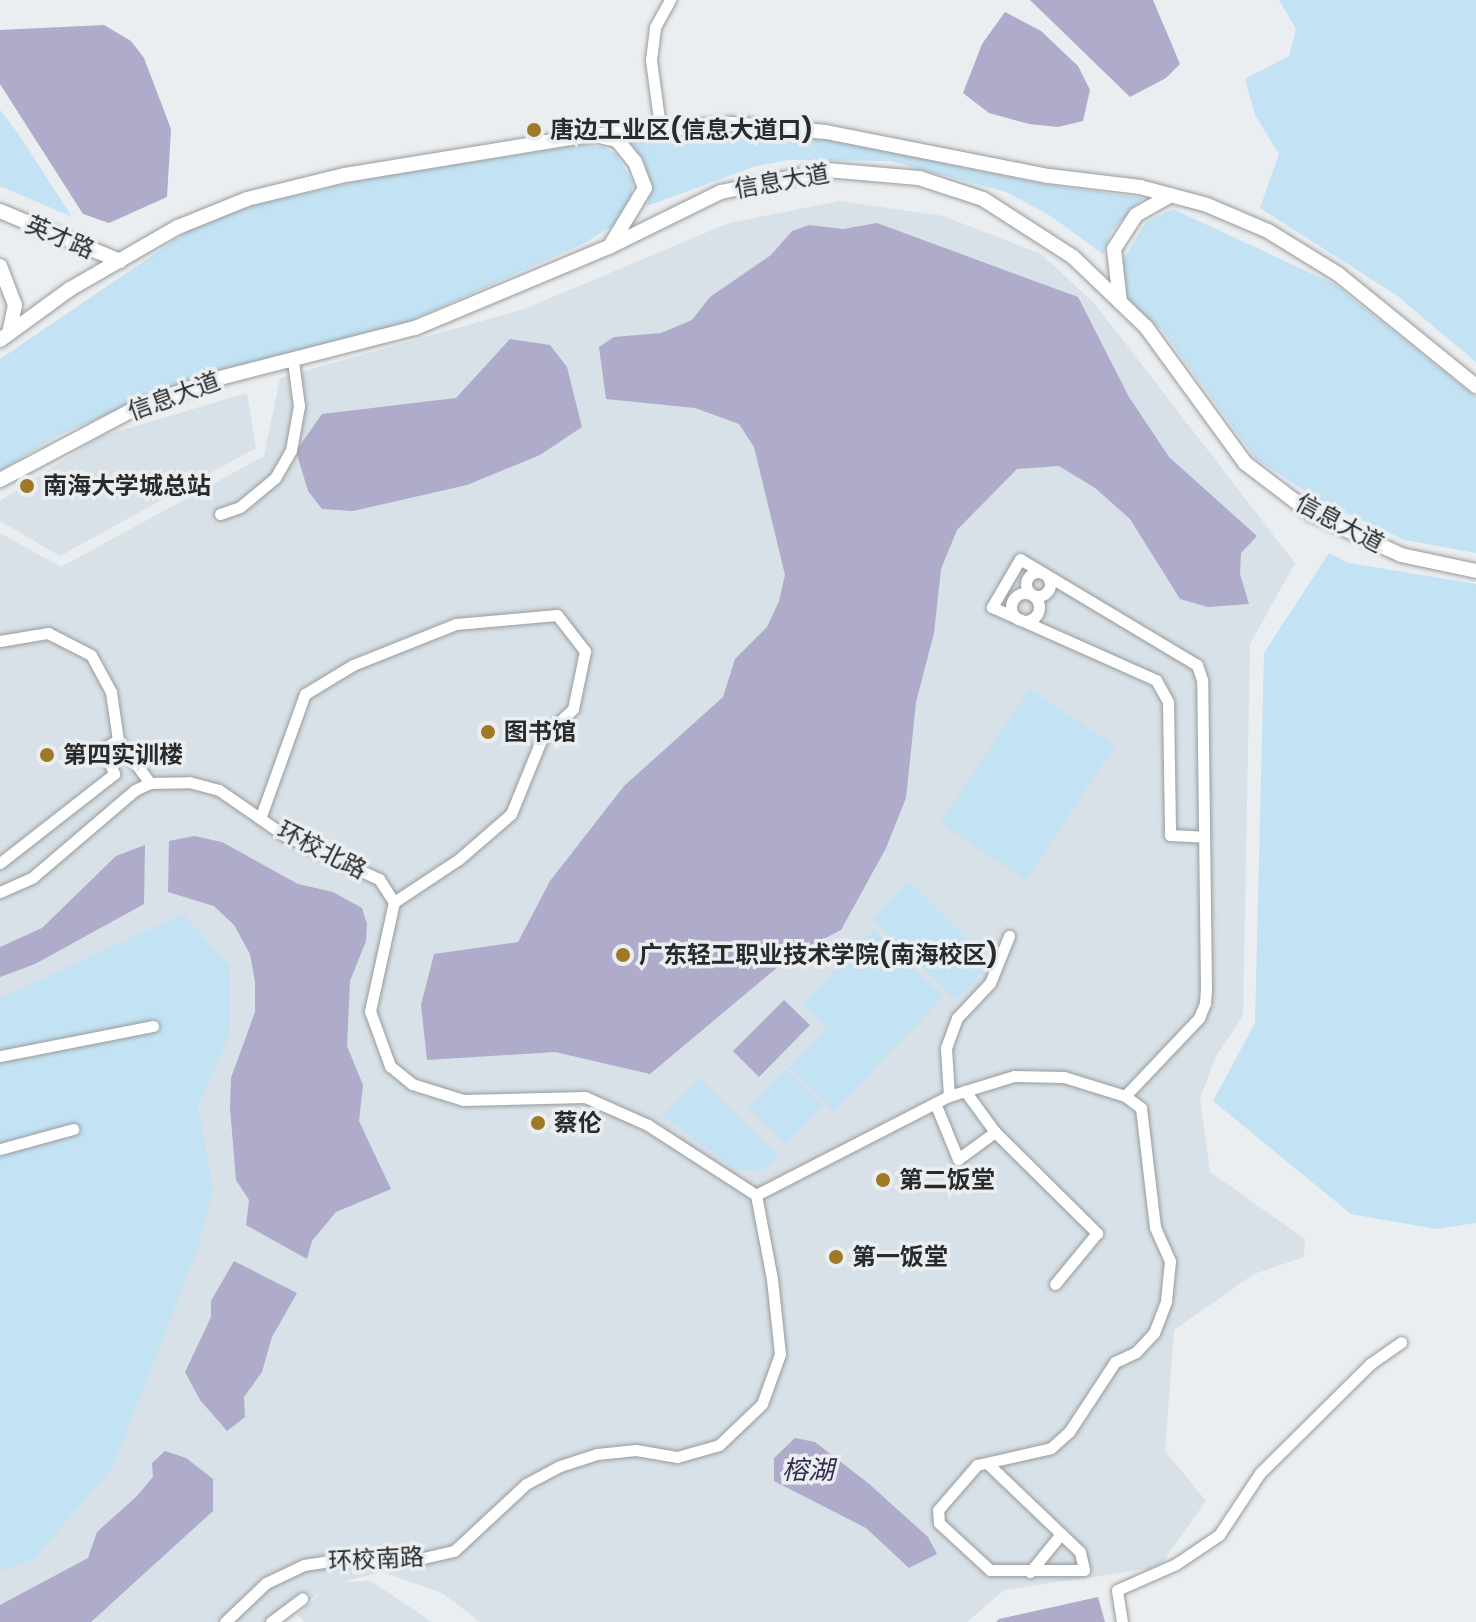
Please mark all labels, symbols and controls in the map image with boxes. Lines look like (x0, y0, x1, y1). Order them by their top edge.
place label: 唐边工业区(信息大道口) (550, 116, 813, 144)
marker: 唐边工业区(信息大道口) (525, 121, 543, 139)
street label: 信息大道 (732, 158, 832, 204)
street label: 英才路 (21, 210, 99, 264)
street label: 信息大道 (124, 366, 224, 426)
place label: 南海大学城总站 (43, 472, 211, 500)
marker: 南海大学城总站 (18, 477, 36, 495)
street label: 信息大道 (1291, 488, 1389, 558)
place label: 图书馆 (504, 718, 576, 746)
marker: 图书馆 (479, 723, 497, 741)
place label: 第四实训楼 (63, 741, 183, 769)
marker: 第四实训楼 (38, 746, 56, 764)
street label: 环校北路 (273, 815, 371, 885)
place label: 广东轻工职业技术学院(南海校区) (639, 941, 998, 969)
marker: 广东轻工职业技术学院(南海校区) (614, 946, 632, 964)
place label: 蔡伦 (554, 1109, 602, 1137)
marker: 蔡伦 (529, 1114, 547, 1132)
place label: 第二饭堂 (899, 1166, 995, 1194)
marker: 第二饭堂 (874, 1171, 892, 1189)
place label: 第一饭堂 (852, 1243, 948, 1271)
marker: 第一饭堂 (827, 1248, 845, 1266)
water label: 榕湖 (782, 1455, 834, 1487)
street label: 环校南路 (327, 1542, 425, 1576)

